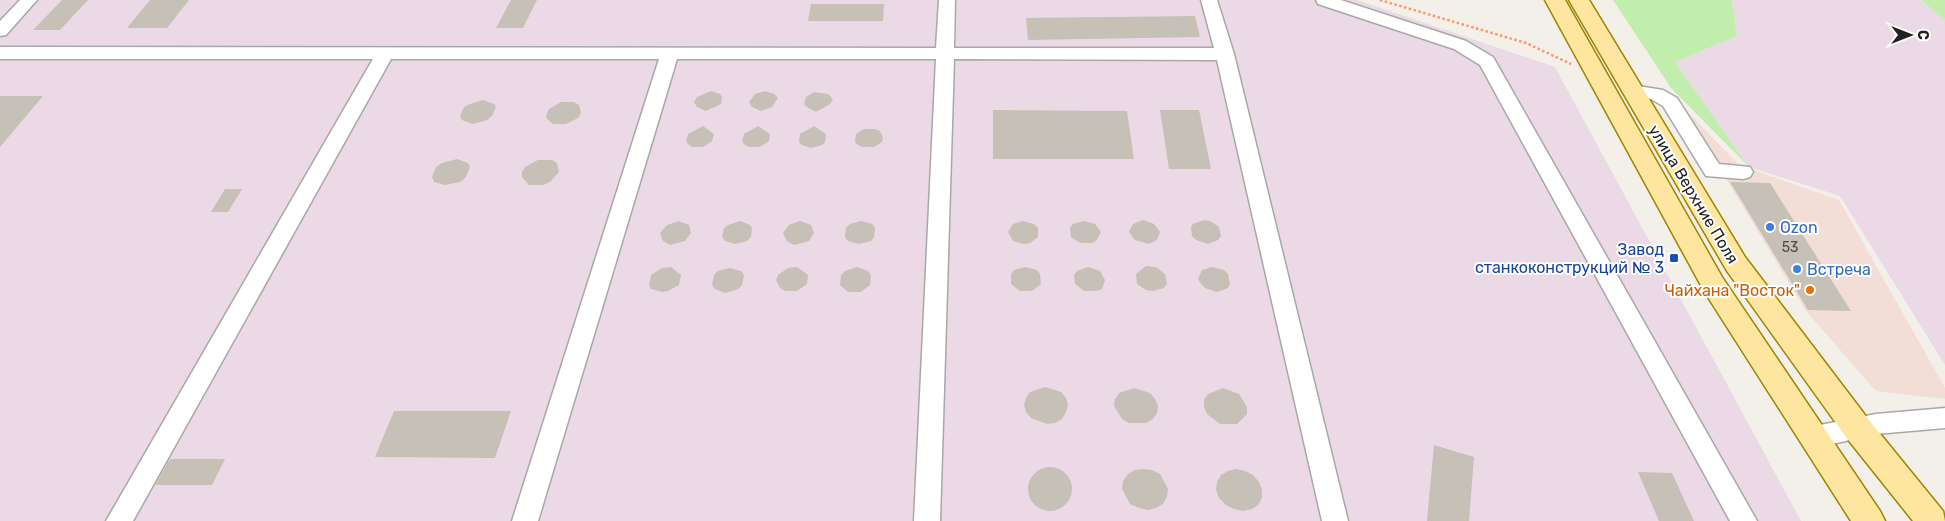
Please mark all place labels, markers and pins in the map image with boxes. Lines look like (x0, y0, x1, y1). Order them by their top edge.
place label: Ozon (1780, 218, 1818, 237)
marker: Ozon (1764, 221, 1776, 233)
place label: Завод станкоконструкций № 3 (1475, 240, 1664, 277)
marker: Завод станкоконструкций № 3 (1668, 252, 1680, 264)
place label: Встреча (1807, 260, 1871, 279)
marker: Встреча (1791, 263, 1803, 275)
place label: Чайхана "Восток" (1664, 281, 1800, 300)
marker: Чайхана "Восток" (1804, 284, 1816, 296)

